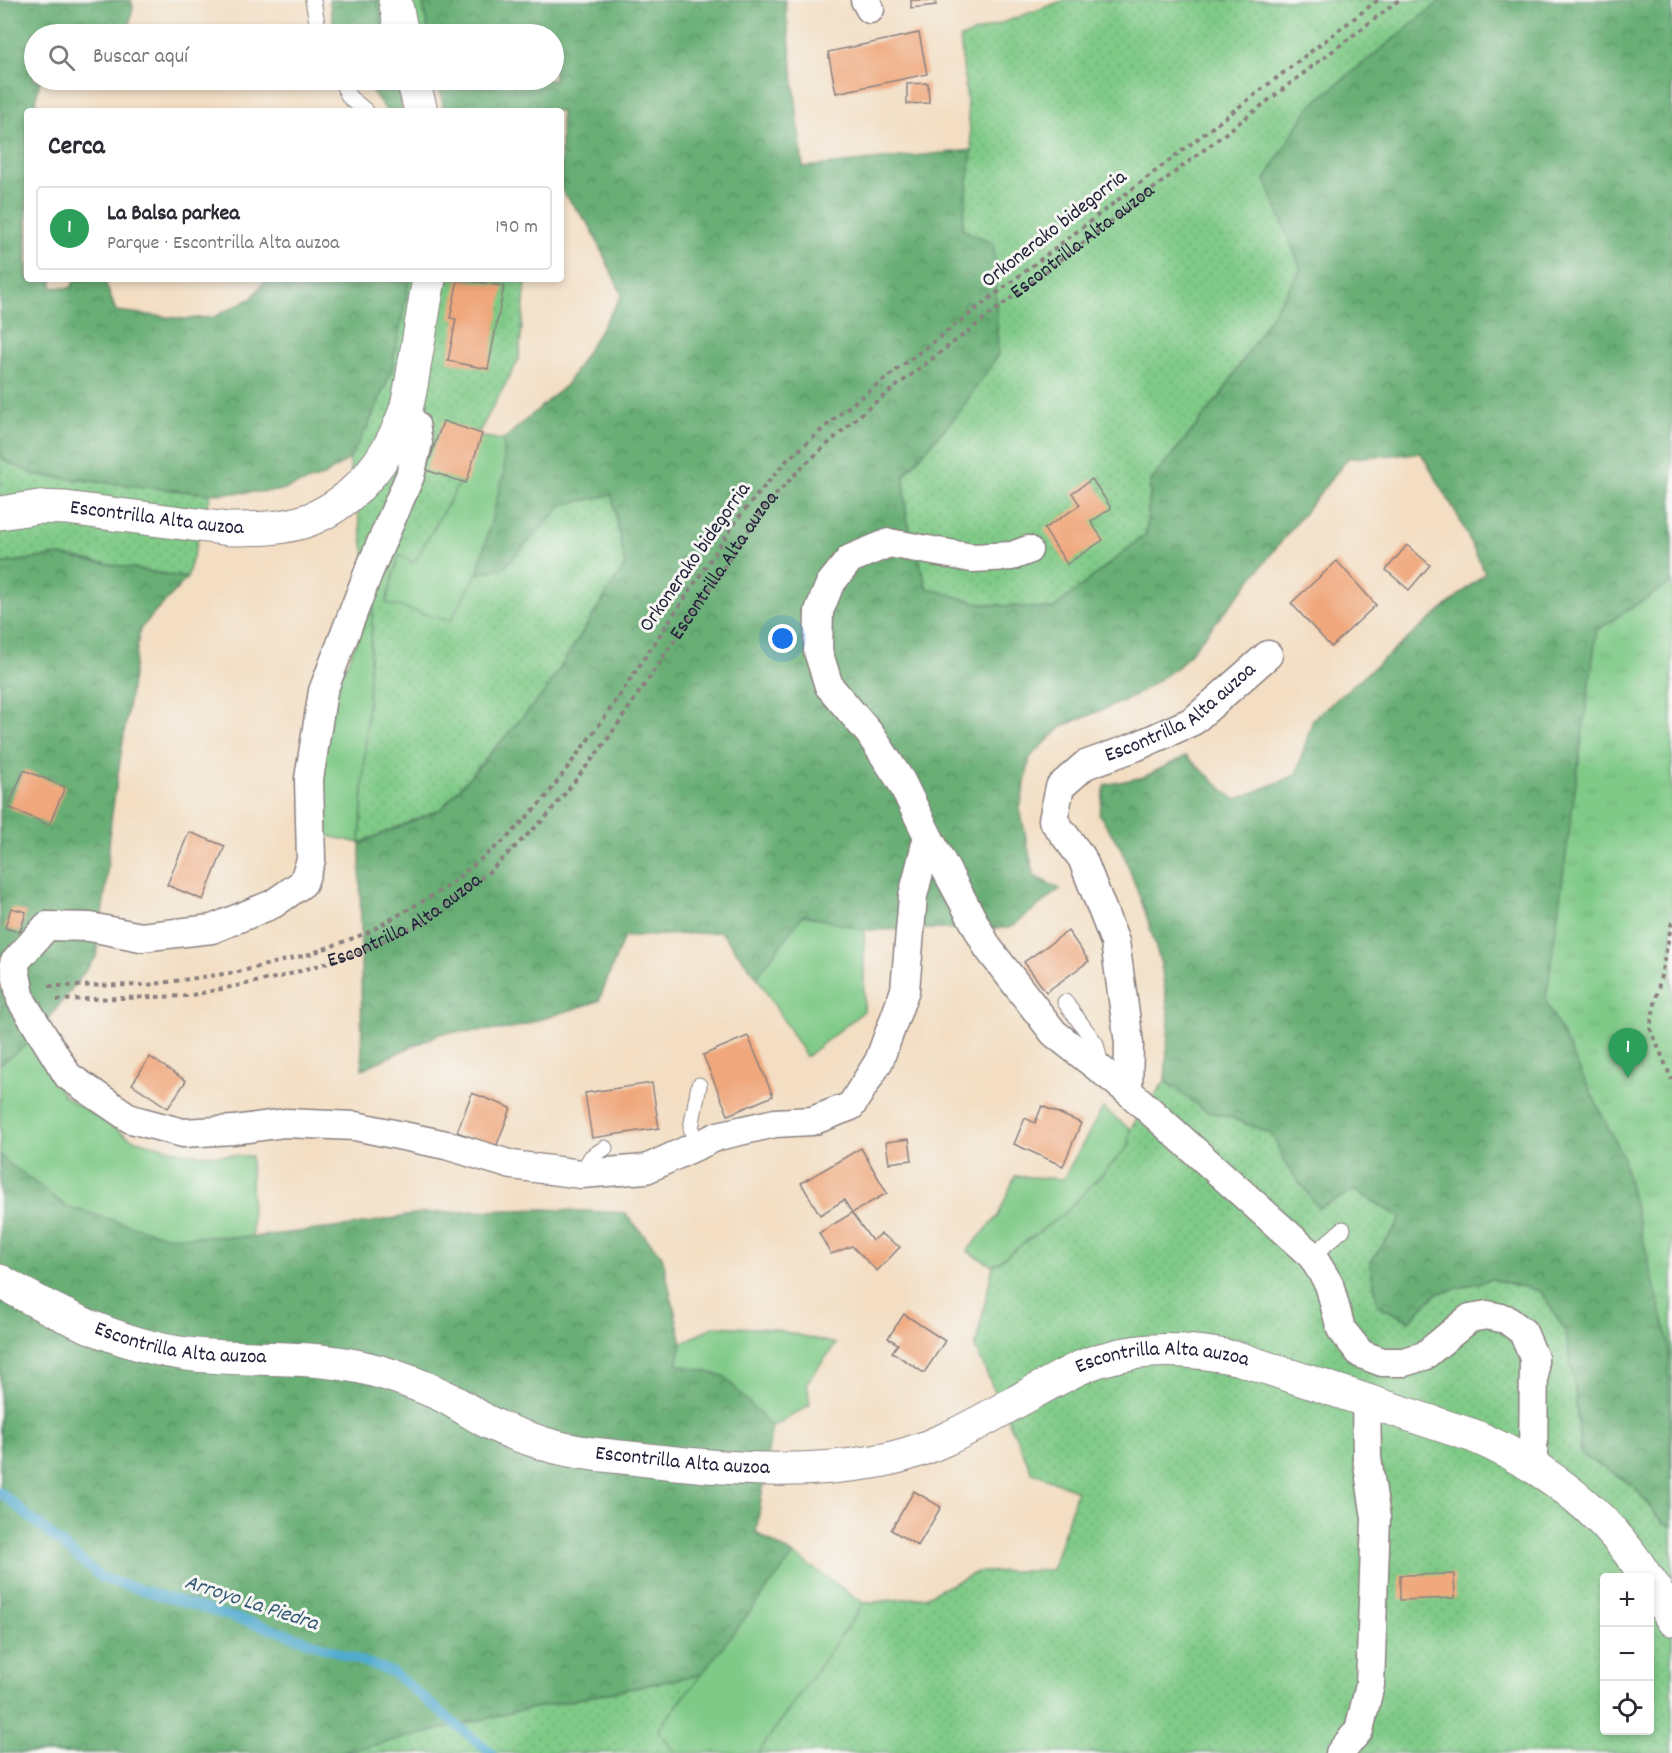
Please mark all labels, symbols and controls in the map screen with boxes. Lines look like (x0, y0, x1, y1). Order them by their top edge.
search box (24, 24, 564, 90)
icon: search (45, 41, 78, 74)
text: Buscar aquí (93, 42, 188, 73)
text: Cerca (48, 129, 105, 166)
street label: Orkonerako bidegorria (976, 163, 1135, 296)
street label: Escontrilla Alta auzoa (1005, 177, 1163, 308)
text: La Balsa parkea (107, 199, 240, 230)
text: 1 (67, 214, 72, 242)
text: 190 m (495, 214, 538, 242)
text: Parque · Escontrilla Alta auzoa (107, 230, 339, 258)
street label: Orkonerako bidegorria (633, 476, 760, 639)
street label: Escontrilla Alta auzoa (663, 484, 787, 647)
street label: Escontrilla Alta auzoa (68, 494, 245, 544)
your location (768, 624, 797, 653)
street label: Escontrilla Alta auzoa (1101, 656, 1264, 772)
street label: Escontrilla Alta auzoa (324, 866, 490, 977)
pin: 1 (1608, 1028, 1648, 1078)
street label: Escontrilla Alta auzoa (90, 1315, 268, 1373)
street label: Escontrilla Alta auzoa (1071, 1335, 1254, 1383)
street label: Escontrilla Alta auzoa (594, 1439, 771, 1484)
water label: Arroyo La Piedra (180, 1568, 323, 1641)
map controls (1600, 1573, 1654, 1735)
button: + (1600, 1573, 1654, 1627)
button: − (1600, 1627, 1654, 1681)
button: locate (1600, 1681, 1654, 1735)

